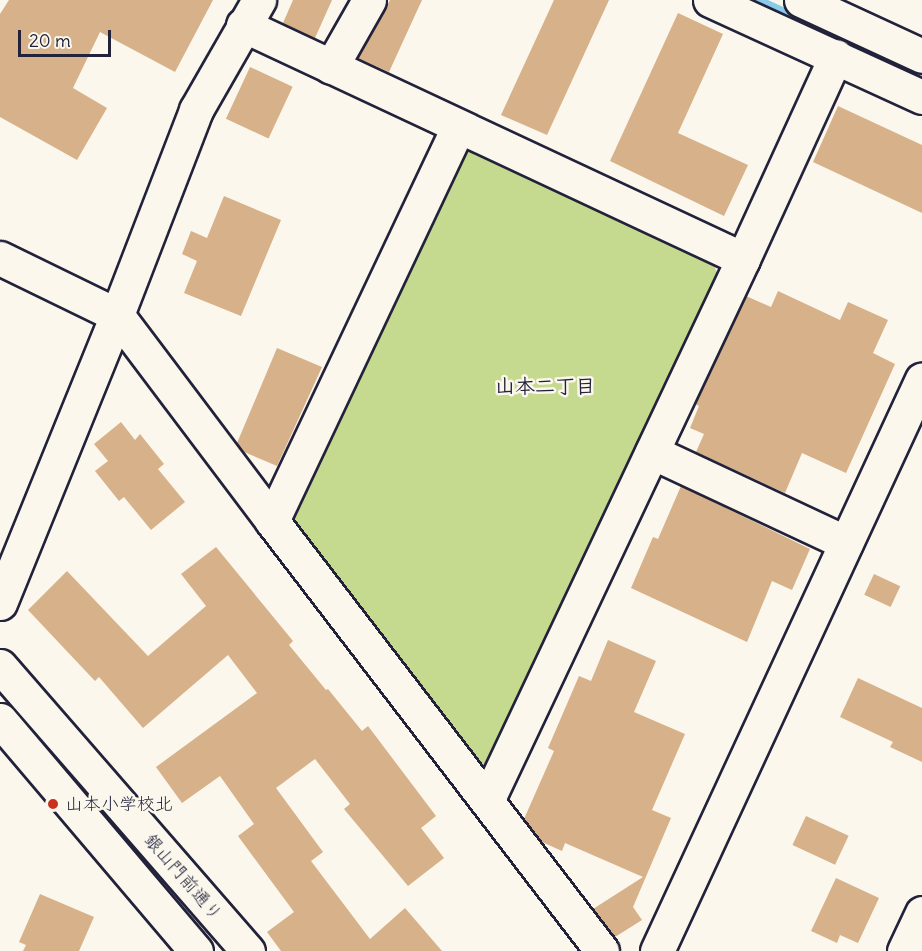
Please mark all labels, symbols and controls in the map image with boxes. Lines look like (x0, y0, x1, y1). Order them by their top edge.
scale bar (21, 18, 114, 56)
text: 20 m (29, 29, 71, 52)
district label: 山本二丁目 (495, 373, 595, 397)
place label: 山本小学校北 (65, 793, 173, 815)
marker: 山本小学校北 (46, 797, 60, 811)
street label: 銀山門前通り (139, 829, 227, 925)

